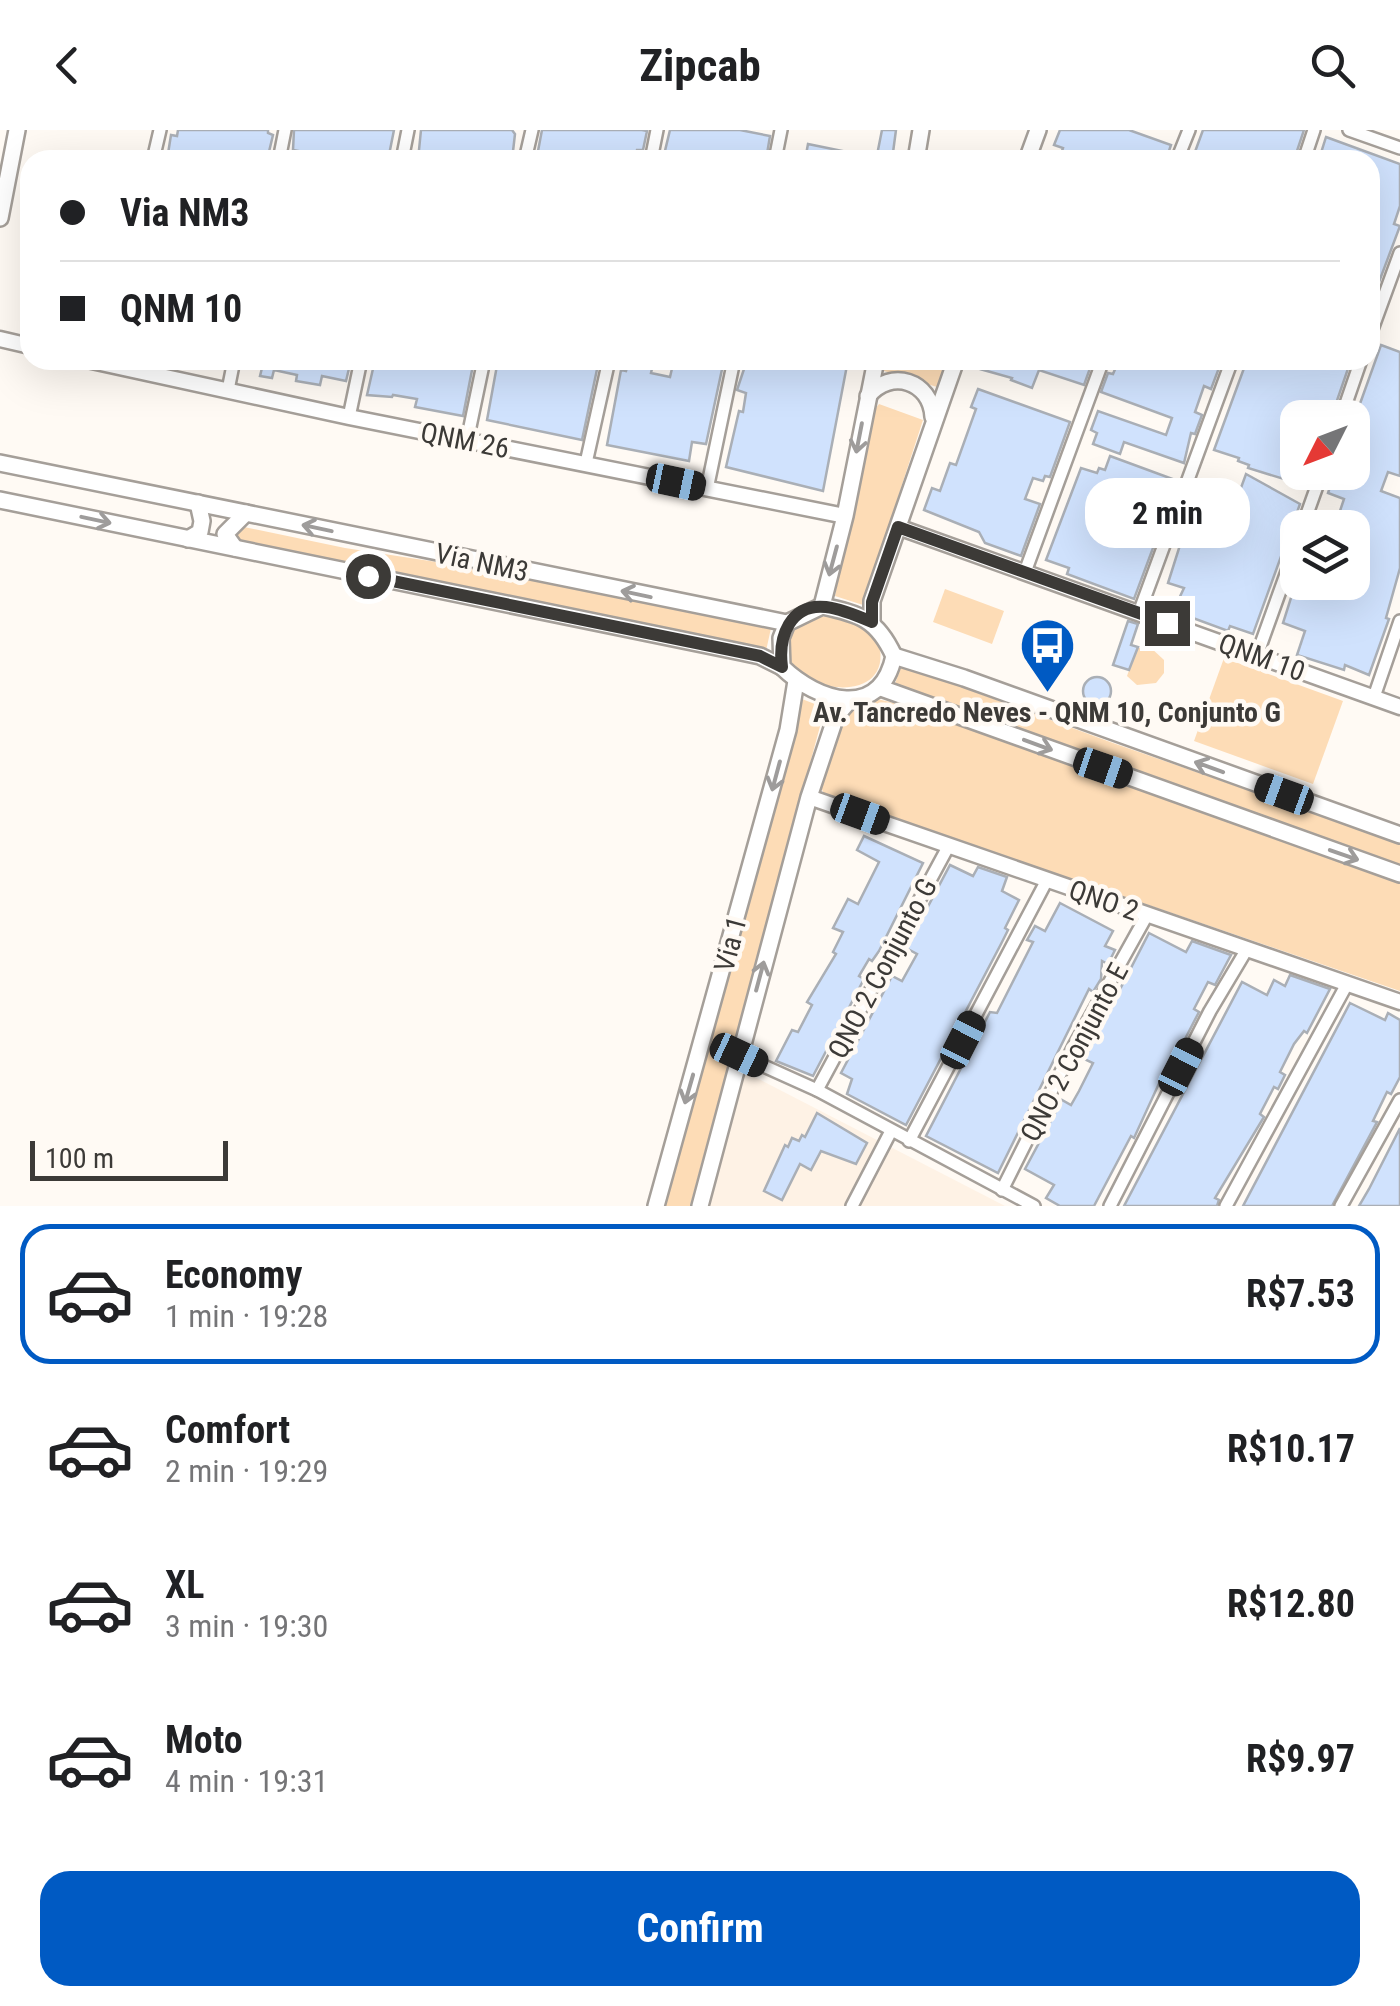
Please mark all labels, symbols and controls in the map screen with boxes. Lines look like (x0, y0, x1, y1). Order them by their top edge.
icon: back (40, 38, 95, 93)
icon: search (1305, 38, 1360, 93)
text: Zipcab (639, 39, 761, 92)
text: Via NM3 (120, 191, 249, 235)
text: QNM 10 (120, 287, 242, 331)
north arrow (1280, 400, 1370, 490)
map controls (1280, 400, 1370, 600)
street label: QNM 26 (418, 416, 512, 465)
one-way arrow (849, 421, 868, 453)
car (644, 461, 708, 503)
callout: 2 min (1084, 478, 1250, 548)
text: 2 min (1132, 494, 1203, 532)
button: layers (1280, 510, 1370, 600)
one-way arrow (79, 511, 111, 530)
one-way arrow (302, 517, 334, 536)
street label: Via NM3 (432, 537, 531, 588)
one-way arrow (822, 545, 841, 576)
route start (346, 554, 391, 599)
one-way arrow (620, 583, 652, 602)
route end (1145, 601, 1190, 646)
bus stop icon: Av. Tancredo Neves - QNM 10, Conjunto G (1017, 616, 1077, 695)
street label: QNM 10 (1214, 627, 1309, 688)
place label: Av. Tancredo Neves - QNM 10, Conjunto G (813, 696, 1281, 729)
one-way arrow (1022, 737, 1053, 755)
car (1070, 744, 1136, 792)
one-way arrow (1195, 757, 1226, 775)
one-way arrow (766, 760, 784, 791)
car (1251, 770, 1317, 818)
car (827, 790, 893, 838)
one-way arrow (1328, 847, 1359, 865)
street label: QNO 2 Conjunto G (821, 872, 944, 1064)
street label: QNO 2 (1065, 873, 1143, 928)
street label: Via 1 (707, 913, 754, 975)
street label: QNO 2 Conjunto E (1014, 958, 1135, 1147)
one-way arrow (752, 961, 771, 992)
car (936, 1006, 990, 1074)
car (705, 1029, 773, 1081)
car (1154, 1033, 1208, 1101)
one-way arrow (679, 1073, 697, 1104)
scale bar (30, 1136, 228, 1180)
text: 100 m (45, 1142, 114, 1175)
icon: car (45, 1249, 135, 1339)
text: Economy (165, 1253, 302, 1297)
text: R$7.53 (1246, 1272, 1355, 1316)
text: 1 min · 19:28 (165, 1297, 328, 1335)
icon: car (45, 1404, 135, 1494)
text: Comfort (165, 1408, 290, 1452)
text: R$10.17 (1227, 1427, 1355, 1471)
text: 2 min · 19:29 (165, 1452, 328, 1490)
icon: car (45, 1559, 135, 1649)
text: XL (165, 1563, 204, 1607)
text: R$12.80 (1227, 1582, 1355, 1626)
text: 3 min · 19:30 (165, 1607, 328, 1645)
icon: car (45, 1714, 135, 1804)
text: Moto (165, 1718, 243, 1762)
text: R$9.97 (1246, 1737, 1355, 1781)
text: 4 min · 19:31 (165, 1762, 328, 1800)
button: Confirm (40, 1871, 1360, 1986)

